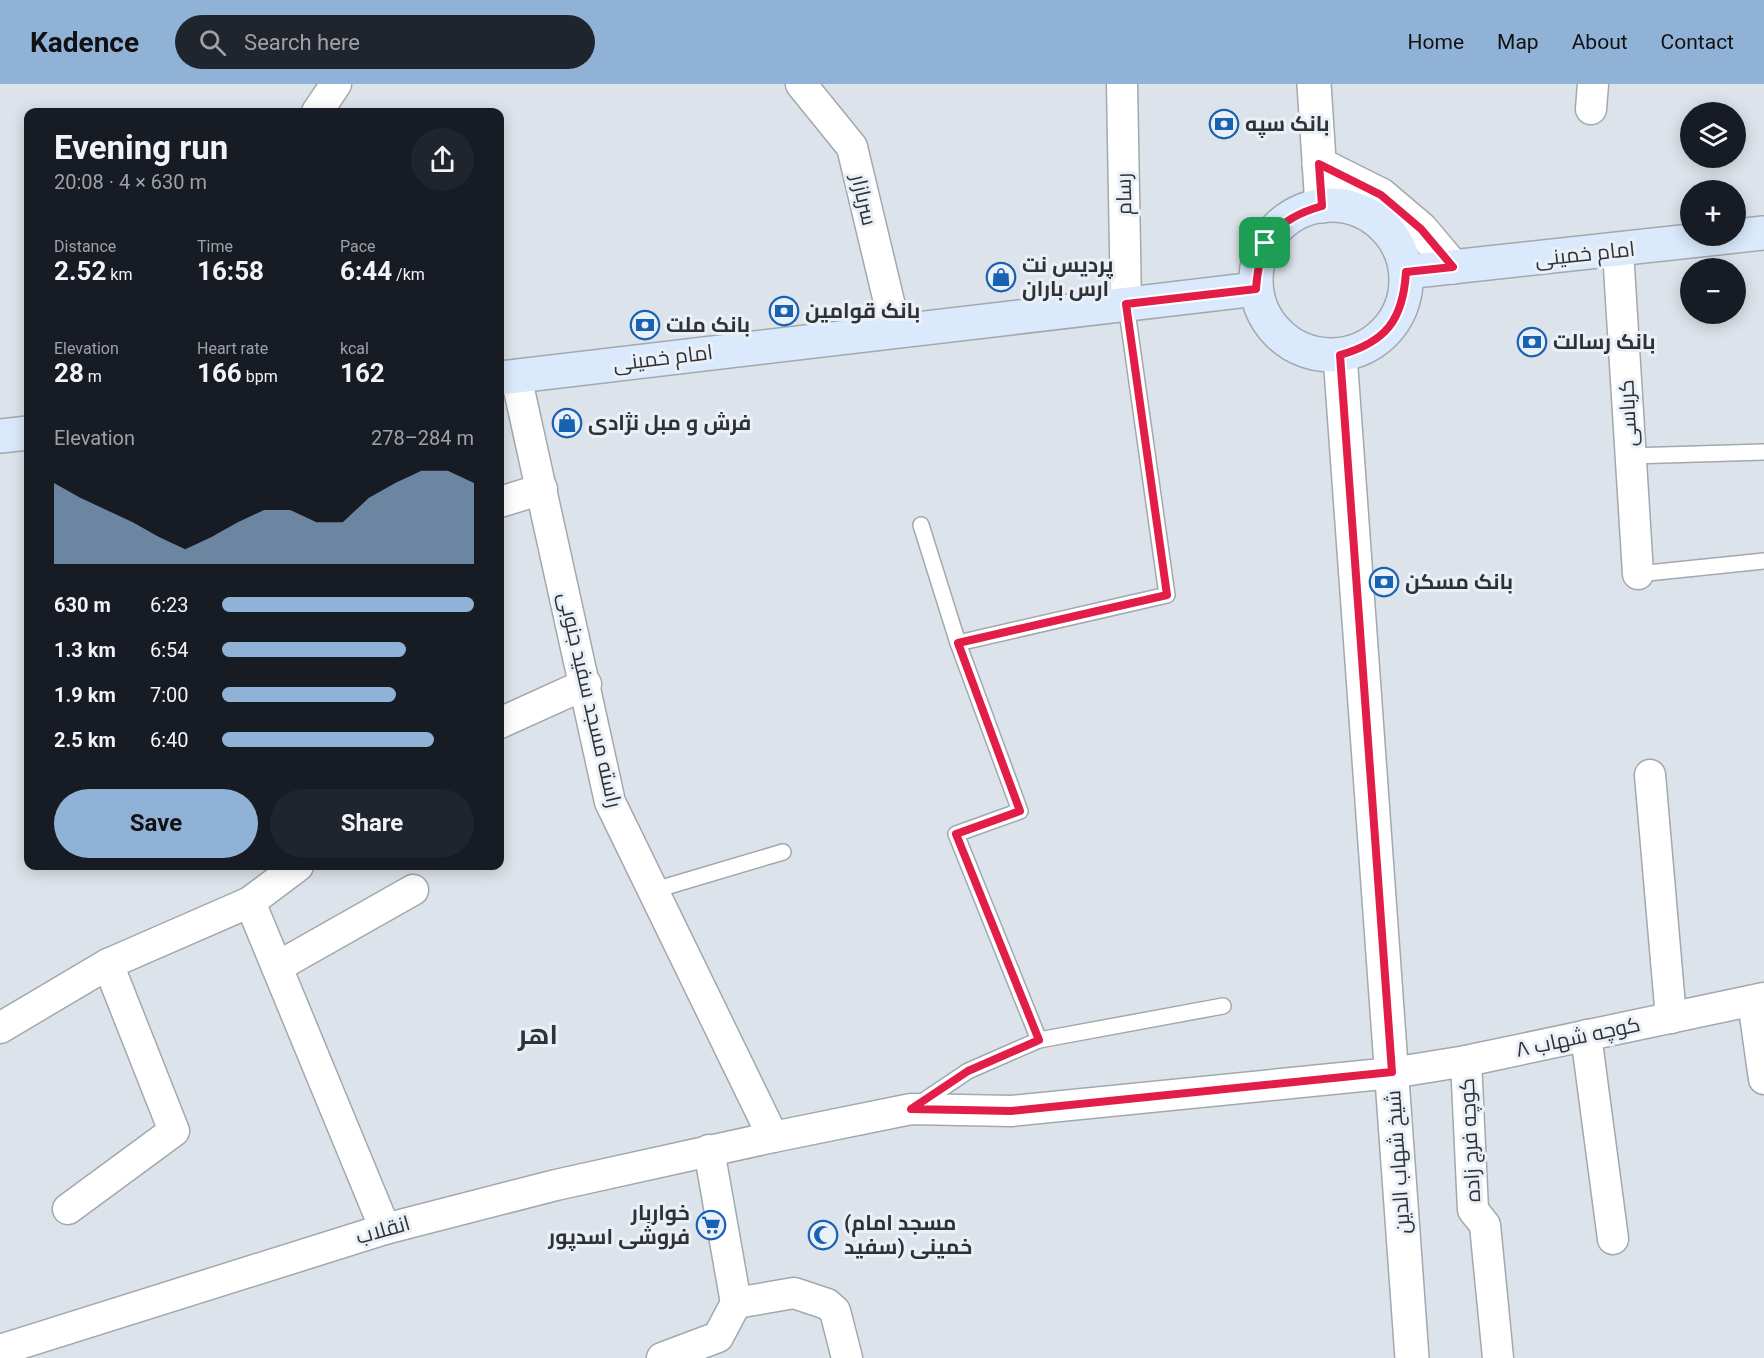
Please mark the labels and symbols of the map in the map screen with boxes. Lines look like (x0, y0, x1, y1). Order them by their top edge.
bank icon: بانک سپه (1208, 108, 1240, 140)
place label: بانک سپه (1245, 112, 1329, 138)
street label: سربازار (846, 171, 882, 228)
street label: رسام (1112, 173, 1138, 215)
pin (1239, 217, 1290, 268)
street label: امام خمینی (1534, 237, 1636, 273)
place label: پردیس نت ارس باران (1022, 253, 1114, 301)
shop icon: پردیس نت ارس باران (985, 261, 1017, 293)
bank icon: بانک قوامین (768, 295, 800, 327)
place label: بانک قوامین (805, 299, 920, 324)
bank icon: بانک ملت (629, 309, 661, 341)
place label: بانک ملت (666, 313, 750, 337)
bank icon: بانک رسالت (1516, 326, 1548, 358)
place label: بانک رسالت (1553, 330, 1655, 354)
street label: امام خمینی (612, 340, 715, 378)
street label: کرباسی (1614, 379, 1643, 447)
shop icon: فرش و مبل نژادی (551, 407, 583, 439)
place label: فرش و مبل نژادی (588, 411, 751, 436)
bank icon: بانک مسکن (1368, 566, 1400, 598)
place label: بانک مسکن (1405, 570, 1513, 594)
street label: راسته مسجد سفید جنوبی (553, 590, 626, 810)
street label: کوچه شهاب ۸ (1514, 1012, 1643, 1064)
district label: اهر (517, 1019, 558, 1051)
street label: کوچه فرج زاده (1455, 1077, 1487, 1203)
street label: شیخ شهاب الدین (1381, 1089, 1417, 1235)
place label: خواربار فروشی اسدپور (547, 1201, 690, 1252)
supermarket icon: خواربار فروشی اسدپور (695, 1209, 727, 1241)
street label: انقلاب (353, 1211, 413, 1249)
place label: (مسجد امام خمینی (سفید (844, 1211, 972, 1259)
mosque icon: (مسجد امام خمینی (سفید (807, 1219, 839, 1251)

